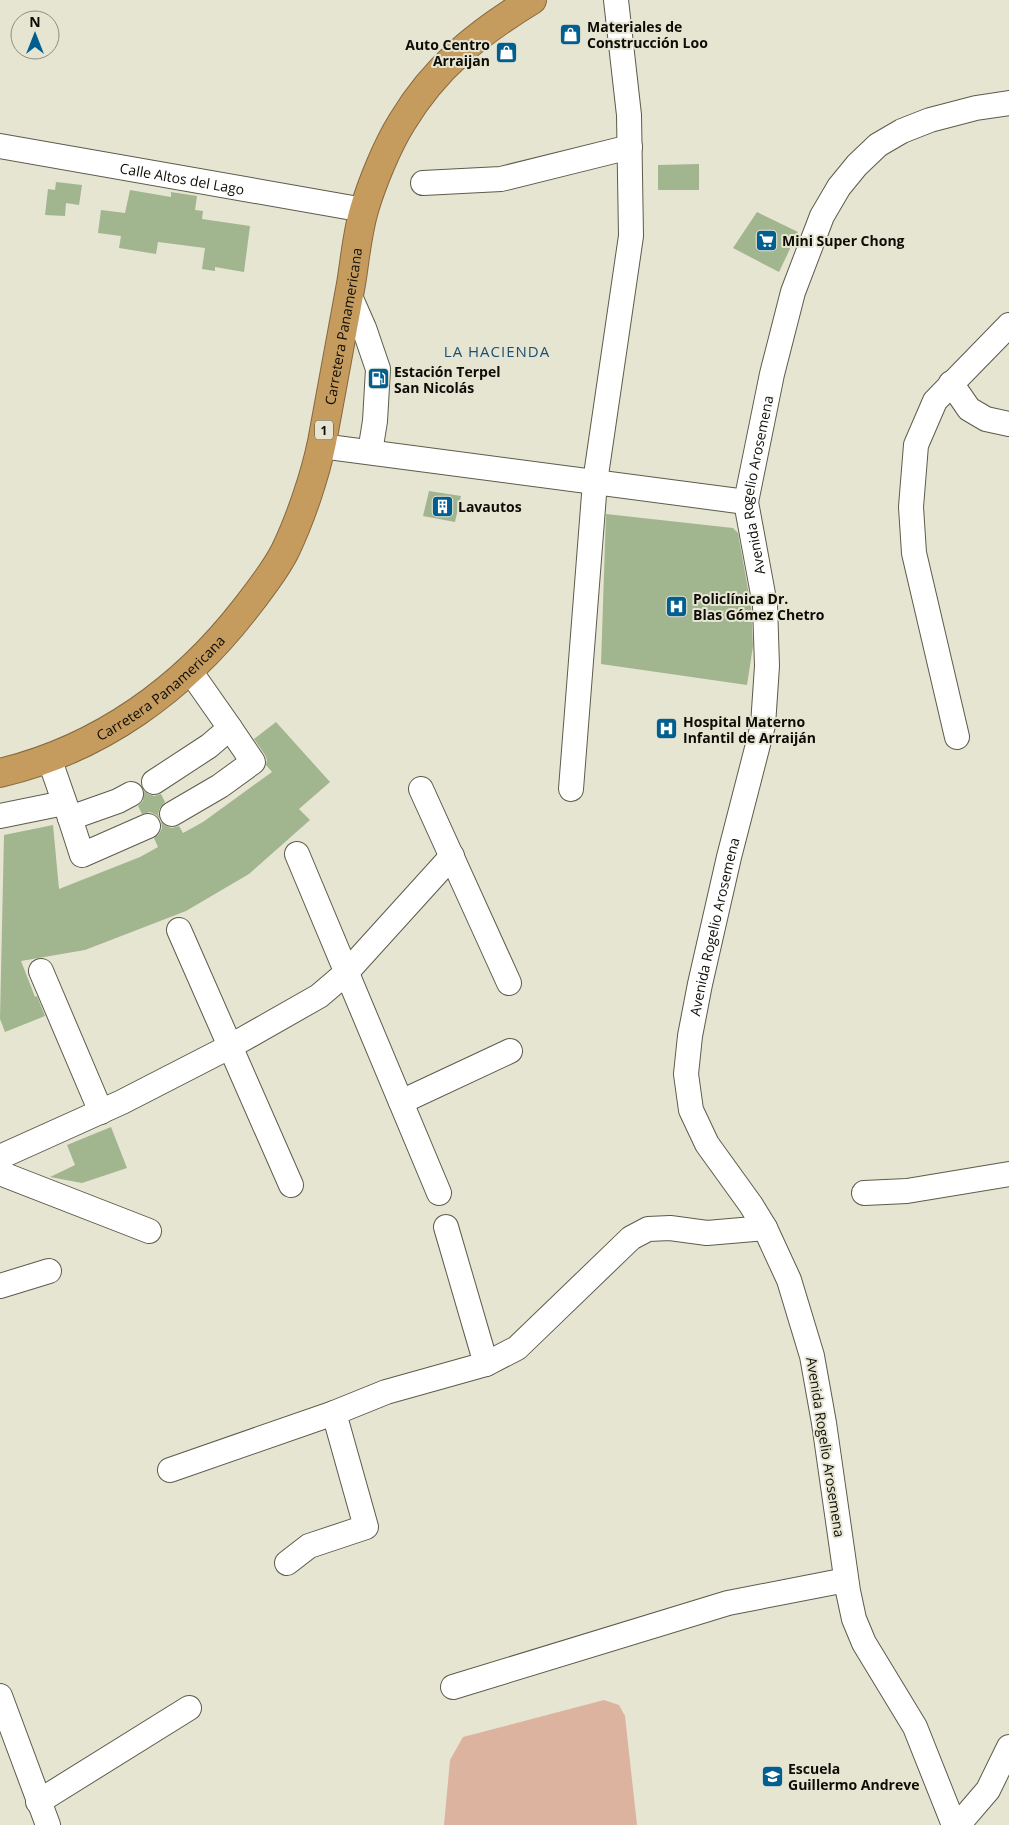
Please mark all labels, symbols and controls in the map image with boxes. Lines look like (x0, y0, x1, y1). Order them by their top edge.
north arrow (10, 10, 60, 60)
text: N (29, 12, 41, 31)
place label: Materiales de Construcción Loo (587, 17, 708, 52)
shop icon: Materiales de Construcción Loo (559, 22, 583, 46)
place label: Auto Centro Arraijan (405, 35, 490, 70)
shop icon: Auto Centro Arraijan (494, 40, 518, 64)
street label: Calle Altos del Lago (118, 158, 246, 198)
supermarket icon: Mini Super Chong (754, 228, 778, 252)
place label: Mini Super Chong (782, 231, 905, 250)
street label: Carretera Panamericana (320, 246, 366, 406)
district label: LA HACIENDA (444, 341, 550, 361)
place label: Estación Terpel San Nicolás (394, 362, 500, 397)
fuel station icon: Estación Terpel San Nicolás (366, 367, 390, 391)
street label: Avenida Rogelio Arosemena (737, 394, 777, 576)
road number: 1 (315, 420, 333, 440)
building icon: Lavautos (430, 494, 454, 518)
place label: Lavautos (458, 497, 522, 516)
place label: Policlínica Dr. Blas Gómez Chetro (693, 589, 825, 624)
hospital icon: Policlínica Dr. Blas Gómez Chetro (665, 594, 689, 618)
street label: Carretera Panamericana (93, 631, 229, 744)
place label: Hospital Materno Infantil de Arraiján (683, 712, 816, 747)
hospital icon: Hospital Materno Infantil de Arraiján (655, 717, 679, 741)
street label: Avenida Rogelio Arosemena (685, 835, 743, 1017)
street label: Avenida Rogelio Arosemena (802, 1356, 850, 1538)
place label: Escuela Guillermo Andreve (788, 1759, 919, 1794)
school or university icon: Escuela Guillermo Andreve (760, 1764, 784, 1788)

